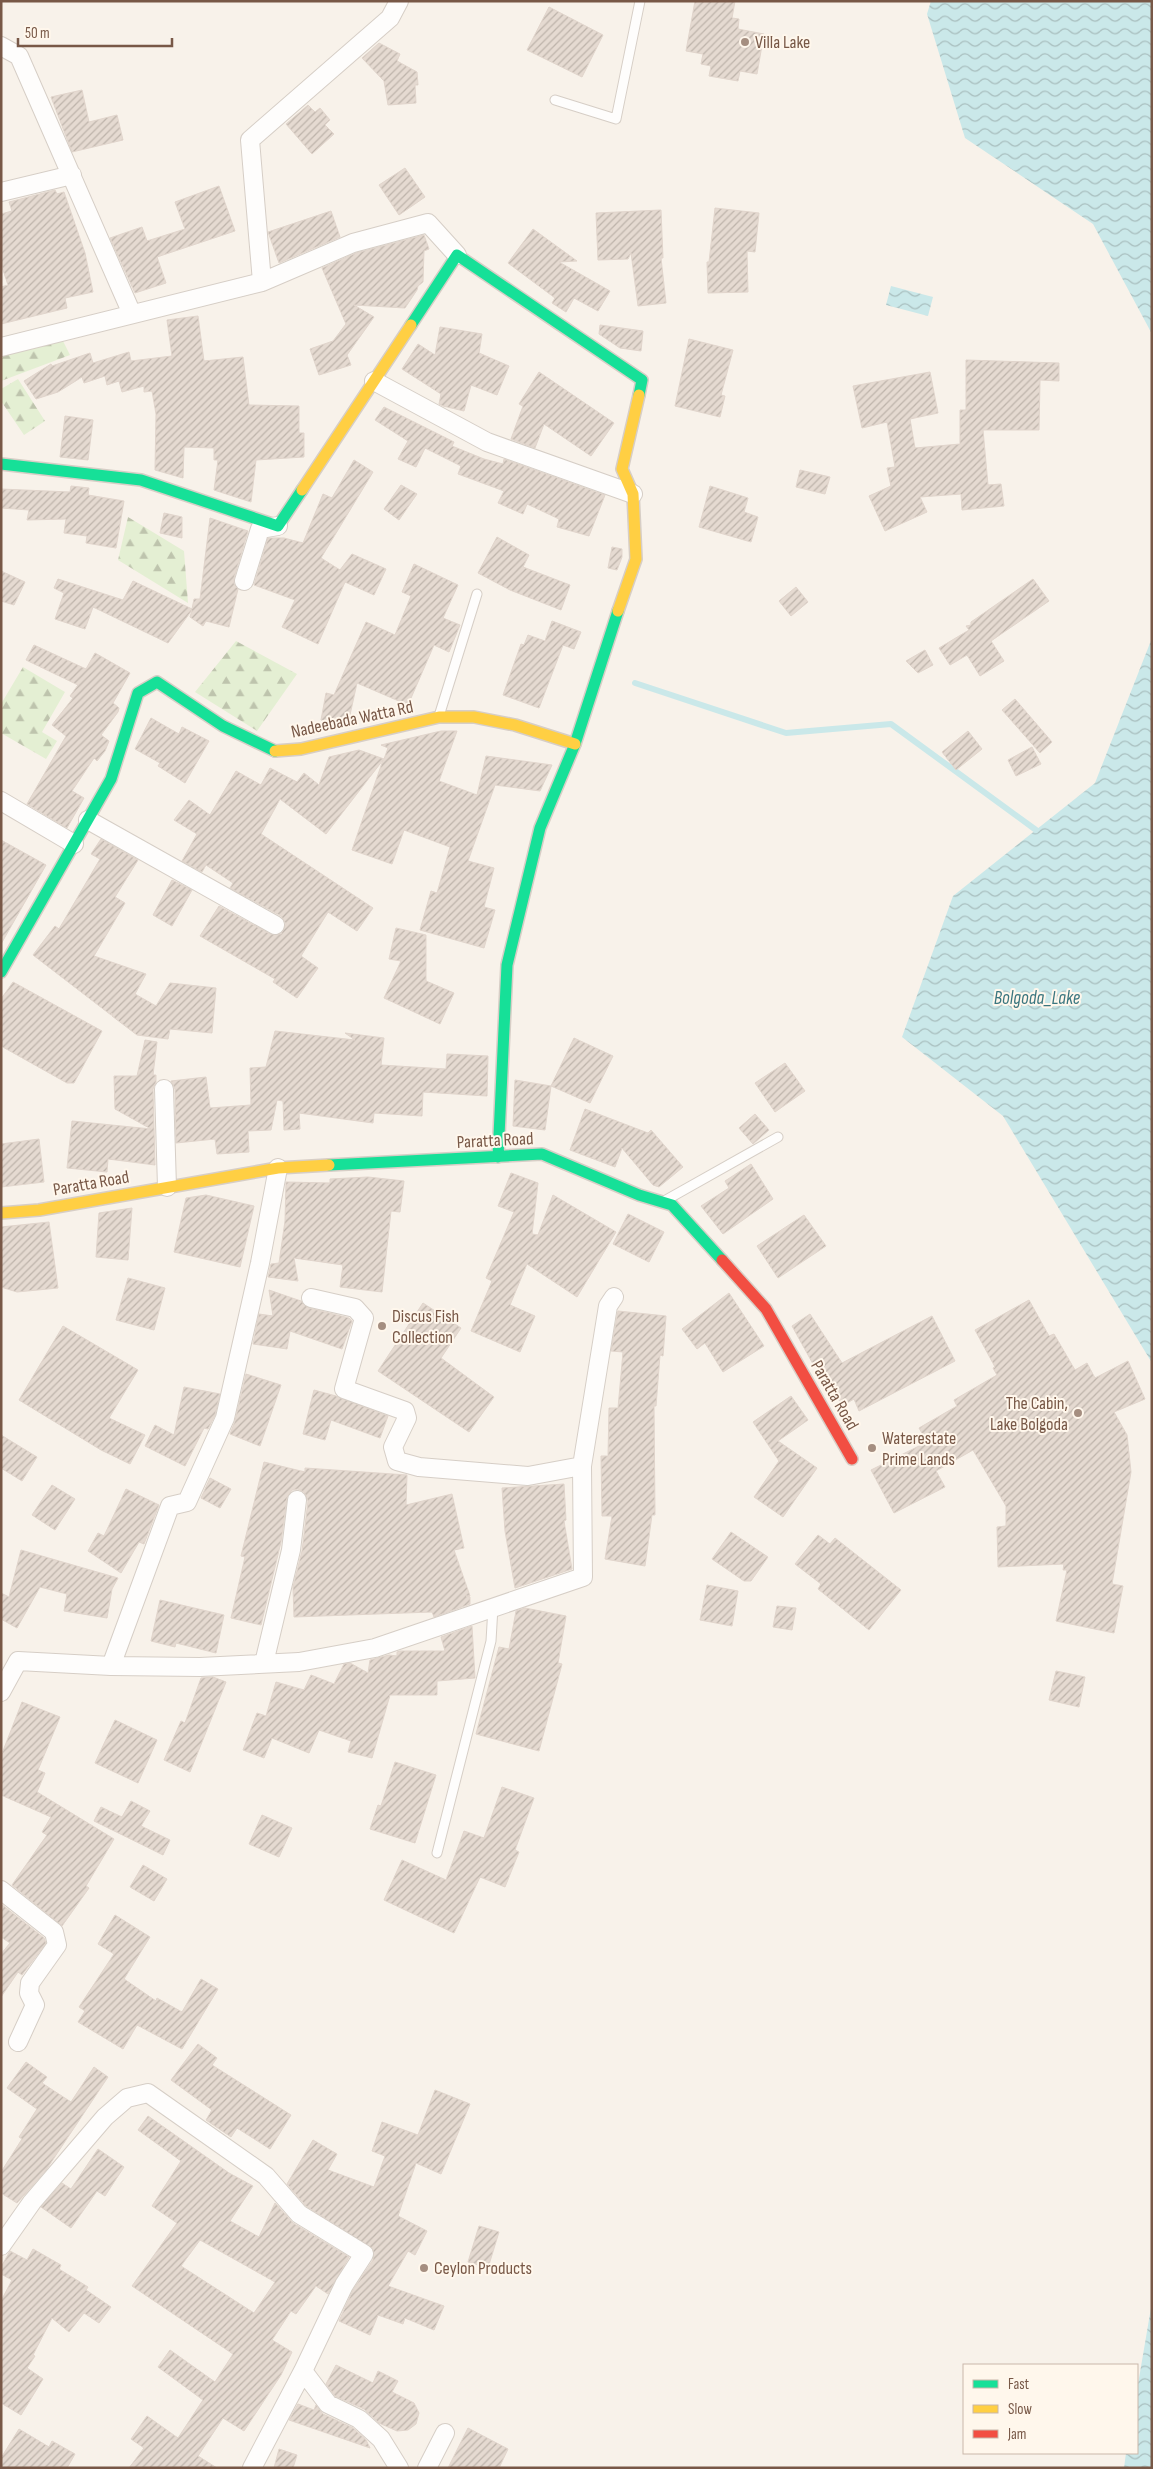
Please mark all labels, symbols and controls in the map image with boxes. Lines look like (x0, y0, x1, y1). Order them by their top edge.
scale bar (18, 15, 171, 47)
text: 50 m (25, 24, 50, 43)
place label: Villa Lake (755, 32, 810, 53)
marker: Villa Lake (739, 36, 751, 48)
street label: Nadeebada Watta Rd (289, 696, 415, 743)
water label: Bolgoda_Lake (994, 987, 1081, 1010)
street label: Paratta Road (456, 1128, 534, 1153)
street label: Paratta Road (51, 1166, 131, 1200)
place label: Discus Fish Collection (392, 1306, 459, 1348)
marker: Discus Fish Collection (376, 1320, 388, 1332)
street label: Paratta Road (806, 1357, 863, 1434)
place label: The Cabin, Lake Bolgoda (990, 1393, 1068, 1435)
marker: The Cabin, Lake Bolgoda (1072, 1407, 1084, 1419)
place label: Waterestate Prime Lands (882, 1428, 956, 1470)
marker: Waterestate Prime Lands (866, 1442, 878, 1454)
place label: Ceylon Products (434, 2258, 532, 2279)
marker: Ceylon Products (418, 2262, 430, 2274)
legend (963, 2364, 1138, 2454)
text: Fast (1008, 2375, 1030, 2394)
text: Slow (1008, 2400, 1032, 2419)
text: Jam (1007, 2425, 1026, 2444)

